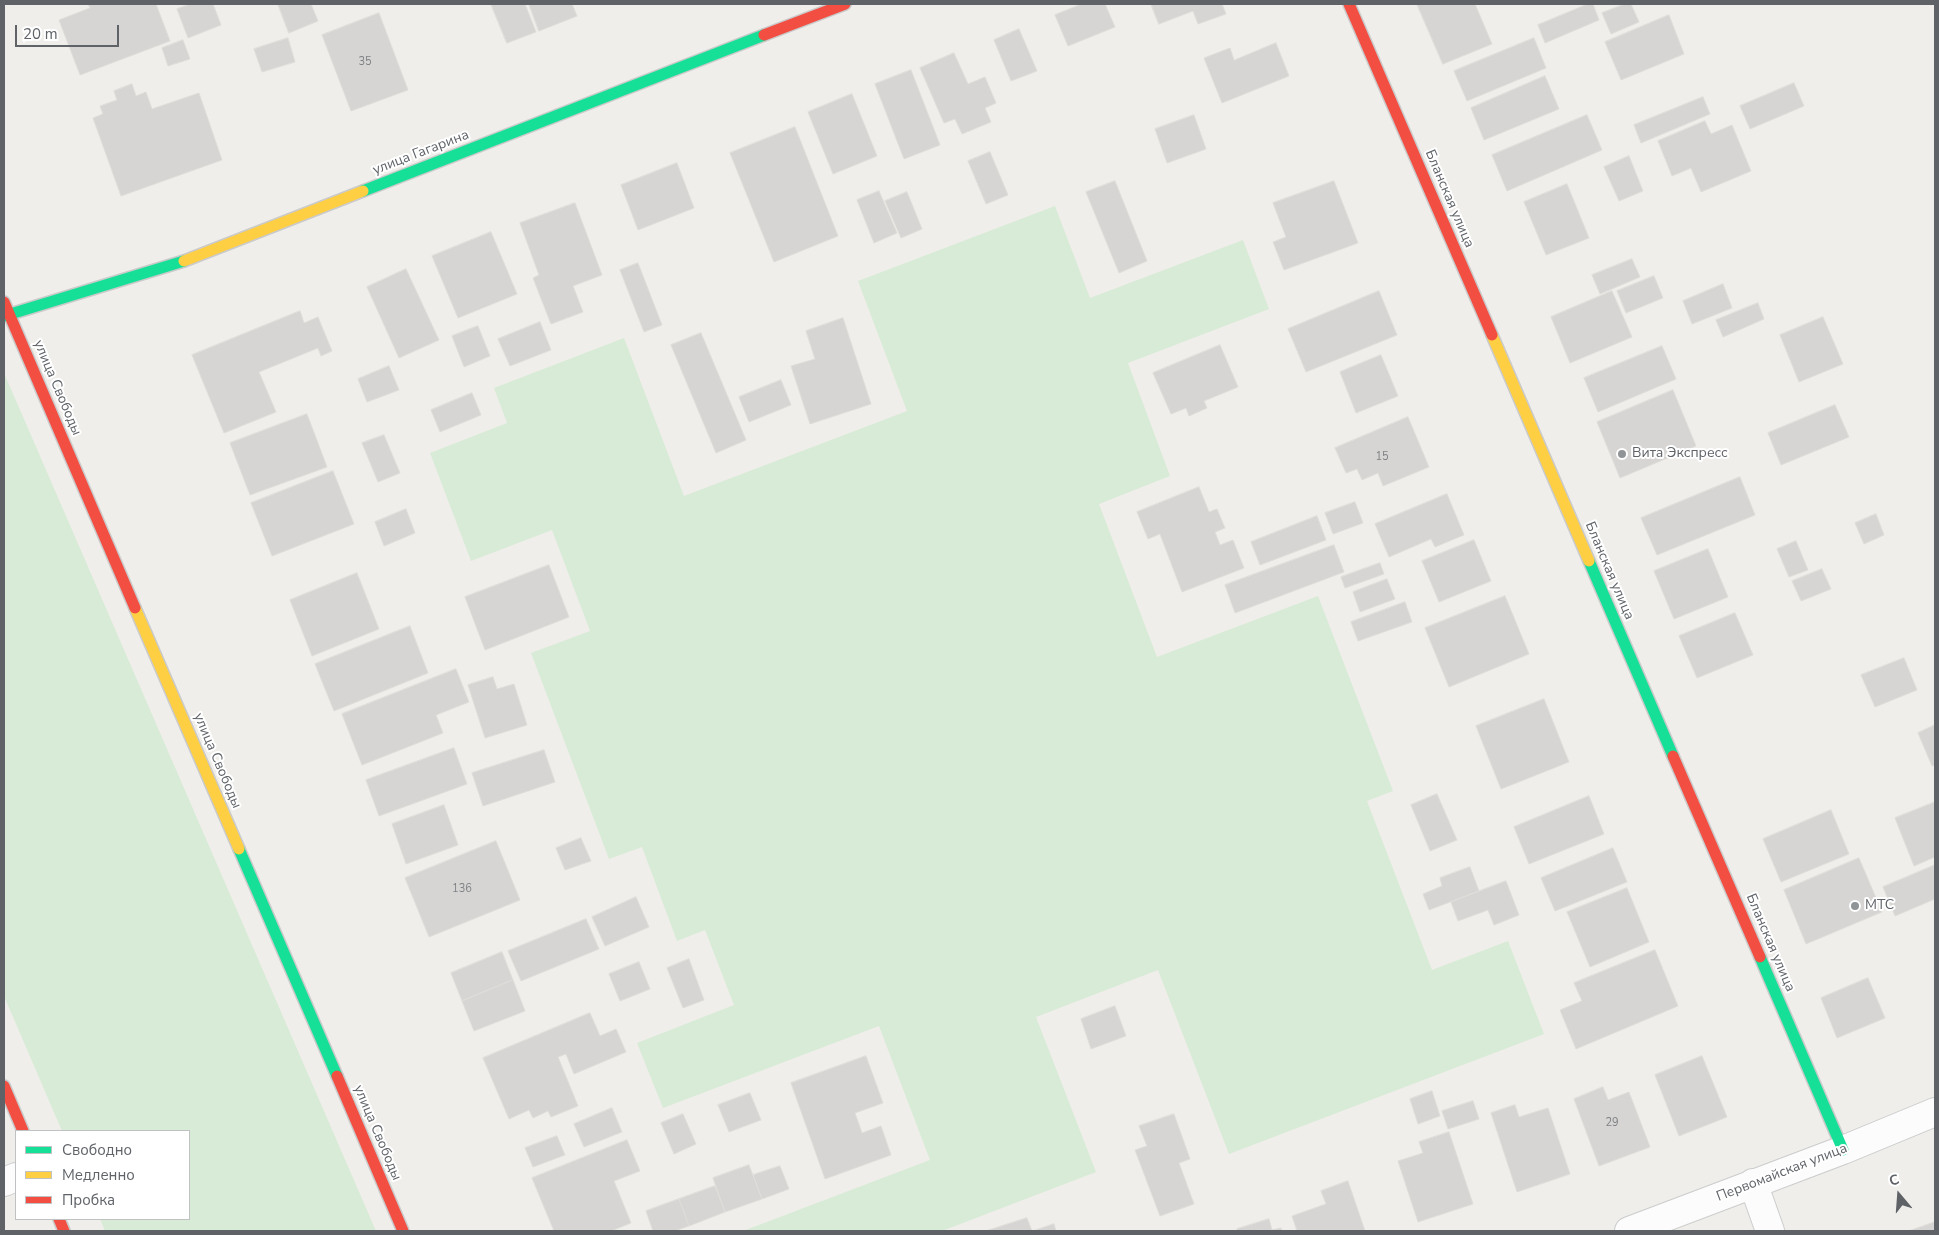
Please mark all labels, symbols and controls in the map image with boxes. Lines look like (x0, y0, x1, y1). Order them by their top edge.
scale bar (18, 15, 121, 47)
text: 20 m (23, 24, 58, 44)
house number: 35 (358, 55, 372, 69)
street label: улица Гагарина (370, 127, 472, 179)
street label: Бланская улица (1421, 148, 1477, 250)
street label: улица Свободы (29, 338, 85, 438)
place label: Вита Экспресс (1632, 446, 1728, 462)
marker: Вита Экспресс (1616, 448, 1628, 460)
house number: 15 (1375, 450, 1389, 464)
street label: Бланская улица (1581, 520, 1637, 622)
street label: улица Свободы (189, 711, 245, 811)
house number: 136 (452, 882, 472, 896)
street label: Бланская улица (1742, 892, 1798, 994)
place label: МТС (1865, 898, 1894, 914)
marker: МТС (1849, 900, 1861, 912)
street label: улица Свободы (349, 1083, 405, 1183)
house number: 29 (1605, 1116, 1619, 1130)
legend (15, 1130, 190, 1220)
text: Свободно (62, 1140, 132, 1160)
street label: Первомайская улица (1714, 1140, 1850, 1206)
text: Медленно (62, 1165, 135, 1185)
north arrow (1874, 1170, 1924, 1220)
text: С (1887, 1170, 1902, 1191)
text: Пробка (62, 1190, 115, 1210)

